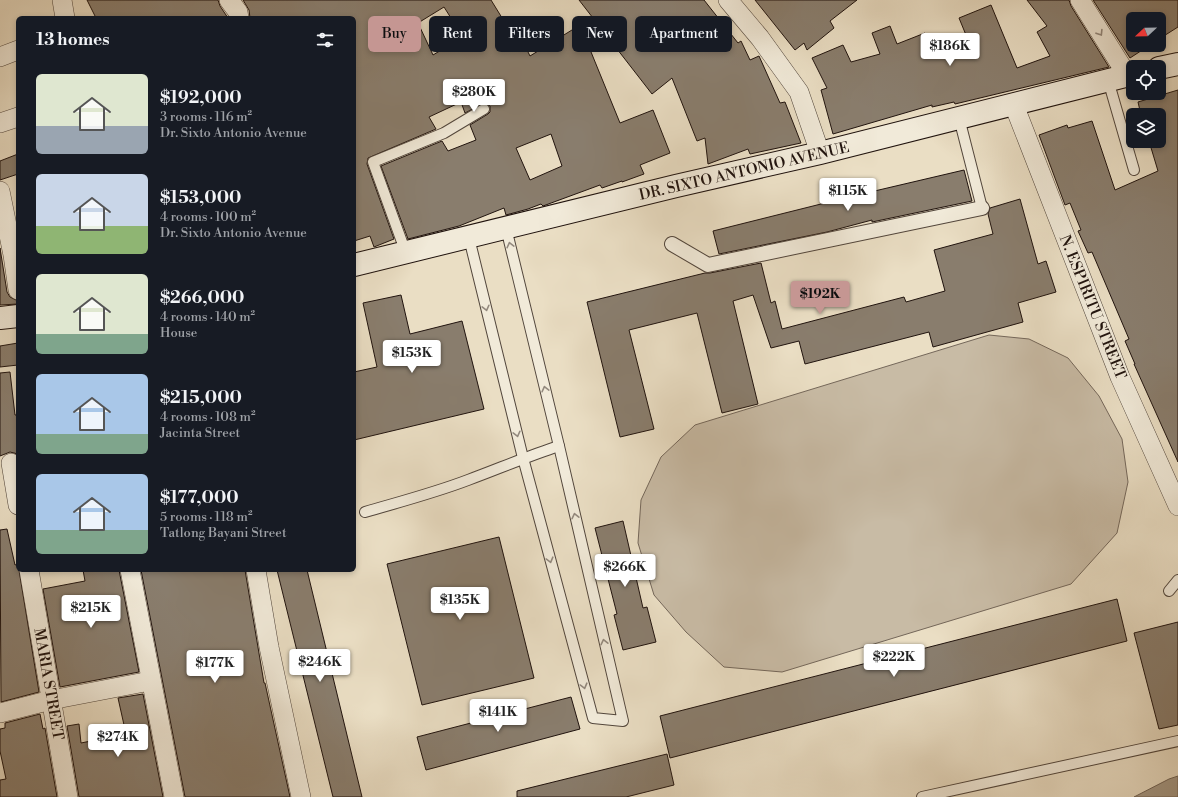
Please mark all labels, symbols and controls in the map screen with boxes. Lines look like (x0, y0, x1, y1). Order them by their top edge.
north arrow (1126, 12, 1166, 52)
map controls (1126, 12, 1166, 148)
chip: Buy (368, 16, 421, 52)
chip: Rent (429, 16, 487, 52)
chip: Filters (495, 16, 564, 52)
chip: New (572, 16, 627, 52)
chip: Apartment (635, 16, 732, 52)
text: 13 homes (36, 29, 110, 51)
icon: filters (314, 29, 336, 51)
one-way arrow (1096, 29, 1103, 36)
pin: $186K (922, 33, 978, 67)
text: $186K (930, 38, 970, 54)
button: locate (1126, 60, 1166, 100)
pin: $280K (446, 79, 502, 113)
text: $280K (452, 84, 496, 100)
text: $192,000 (160, 87, 242, 109)
icon: home (68, 90, 116, 138)
button: layers (1126, 108, 1166, 148)
text: 3 rooms · 116 m² (160, 109, 252, 125)
text: Dr. Sixto Antonio Avenue (160, 125, 307, 141)
street label: DR. SIXTO ANTONIO AVENUE (637, 138, 851, 205)
pin: $115K (820, 178, 876, 212)
text: $115K (828, 183, 868, 199)
text: $153,000 (160, 187, 241, 209)
icon: home (68, 190, 116, 238)
text: 4 rooms · 100 m² (160, 209, 256, 225)
text: Dr. Sixto Antonio Avenue (160, 225, 307, 241)
street label: N. ESPIRITU STREET (1055, 232, 1130, 383)
one-way arrow (507, 242, 515, 249)
pin: $192K (792, 281, 848, 315)
text: $192K (800, 286, 840, 302)
text: $266,000 (160, 287, 244, 309)
icon: home (68, 290, 116, 338)
one-way arrow (482, 305, 490, 311)
text: 4 rooms · 140 m² (160, 309, 255, 325)
text: House (160, 325, 197, 341)
pin: $153K (384, 340, 440, 374)
text: $153K (392, 345, 432, 361)
one-way arrow (541, 386, 550, 393)
text: $215,000 (160, 387, 242, 409)
icon: home (68, 390, 116, 438)
text: 4 rooms · 108 m² (160, 409, 255, 425)
text: Jacinta Street (160, 425, 240, 441)
one-way arrow (512, 431, 521, 438)
text: $177,000 (160, 487, 239, 509)
icon: home (68, 490, 116, 538)
text: 5 rooms · 118 m² (160, 509, 252, 525)
one-way arrow (571, 512, 580, 519)
text: Tatlong Bayani Street (160, 525, 287, 541)
pin: $266K (597, 554, 653, 588)
one-way arrow (545, 556, 554, 563)
text: $266K (604, 559, 646, 575)
pin: $135K (432, 587, 488, 621)
text: $135K (440, 592, 480, 608)
pin: $215K (63, 595, 119, 629)
text: $215K (71, 600, 111, 616)
street label: MARIA STREET (29, 627, 68, 742)
one-way arrow (601, 639, 609, 645)
pin: $222K (866, 644, 922, 678)
pin: $246K (292, 649, 348, 683)
text: $222K (873, 649, 915, 665)
pin: $177K (187, 650, 243, 684)
text: $246K (298, 654, 342, 670)
text: $177K (196, 655, 234, 671)
one-way arrow (579, 682, 588, 689)
pin: $141K (470, 699, 526, 733)
text: $141K (479, 704, 517, 720)
pin: $274K (90, 724, 146, 758)
text: $274K (97, 729, 139, 745)

